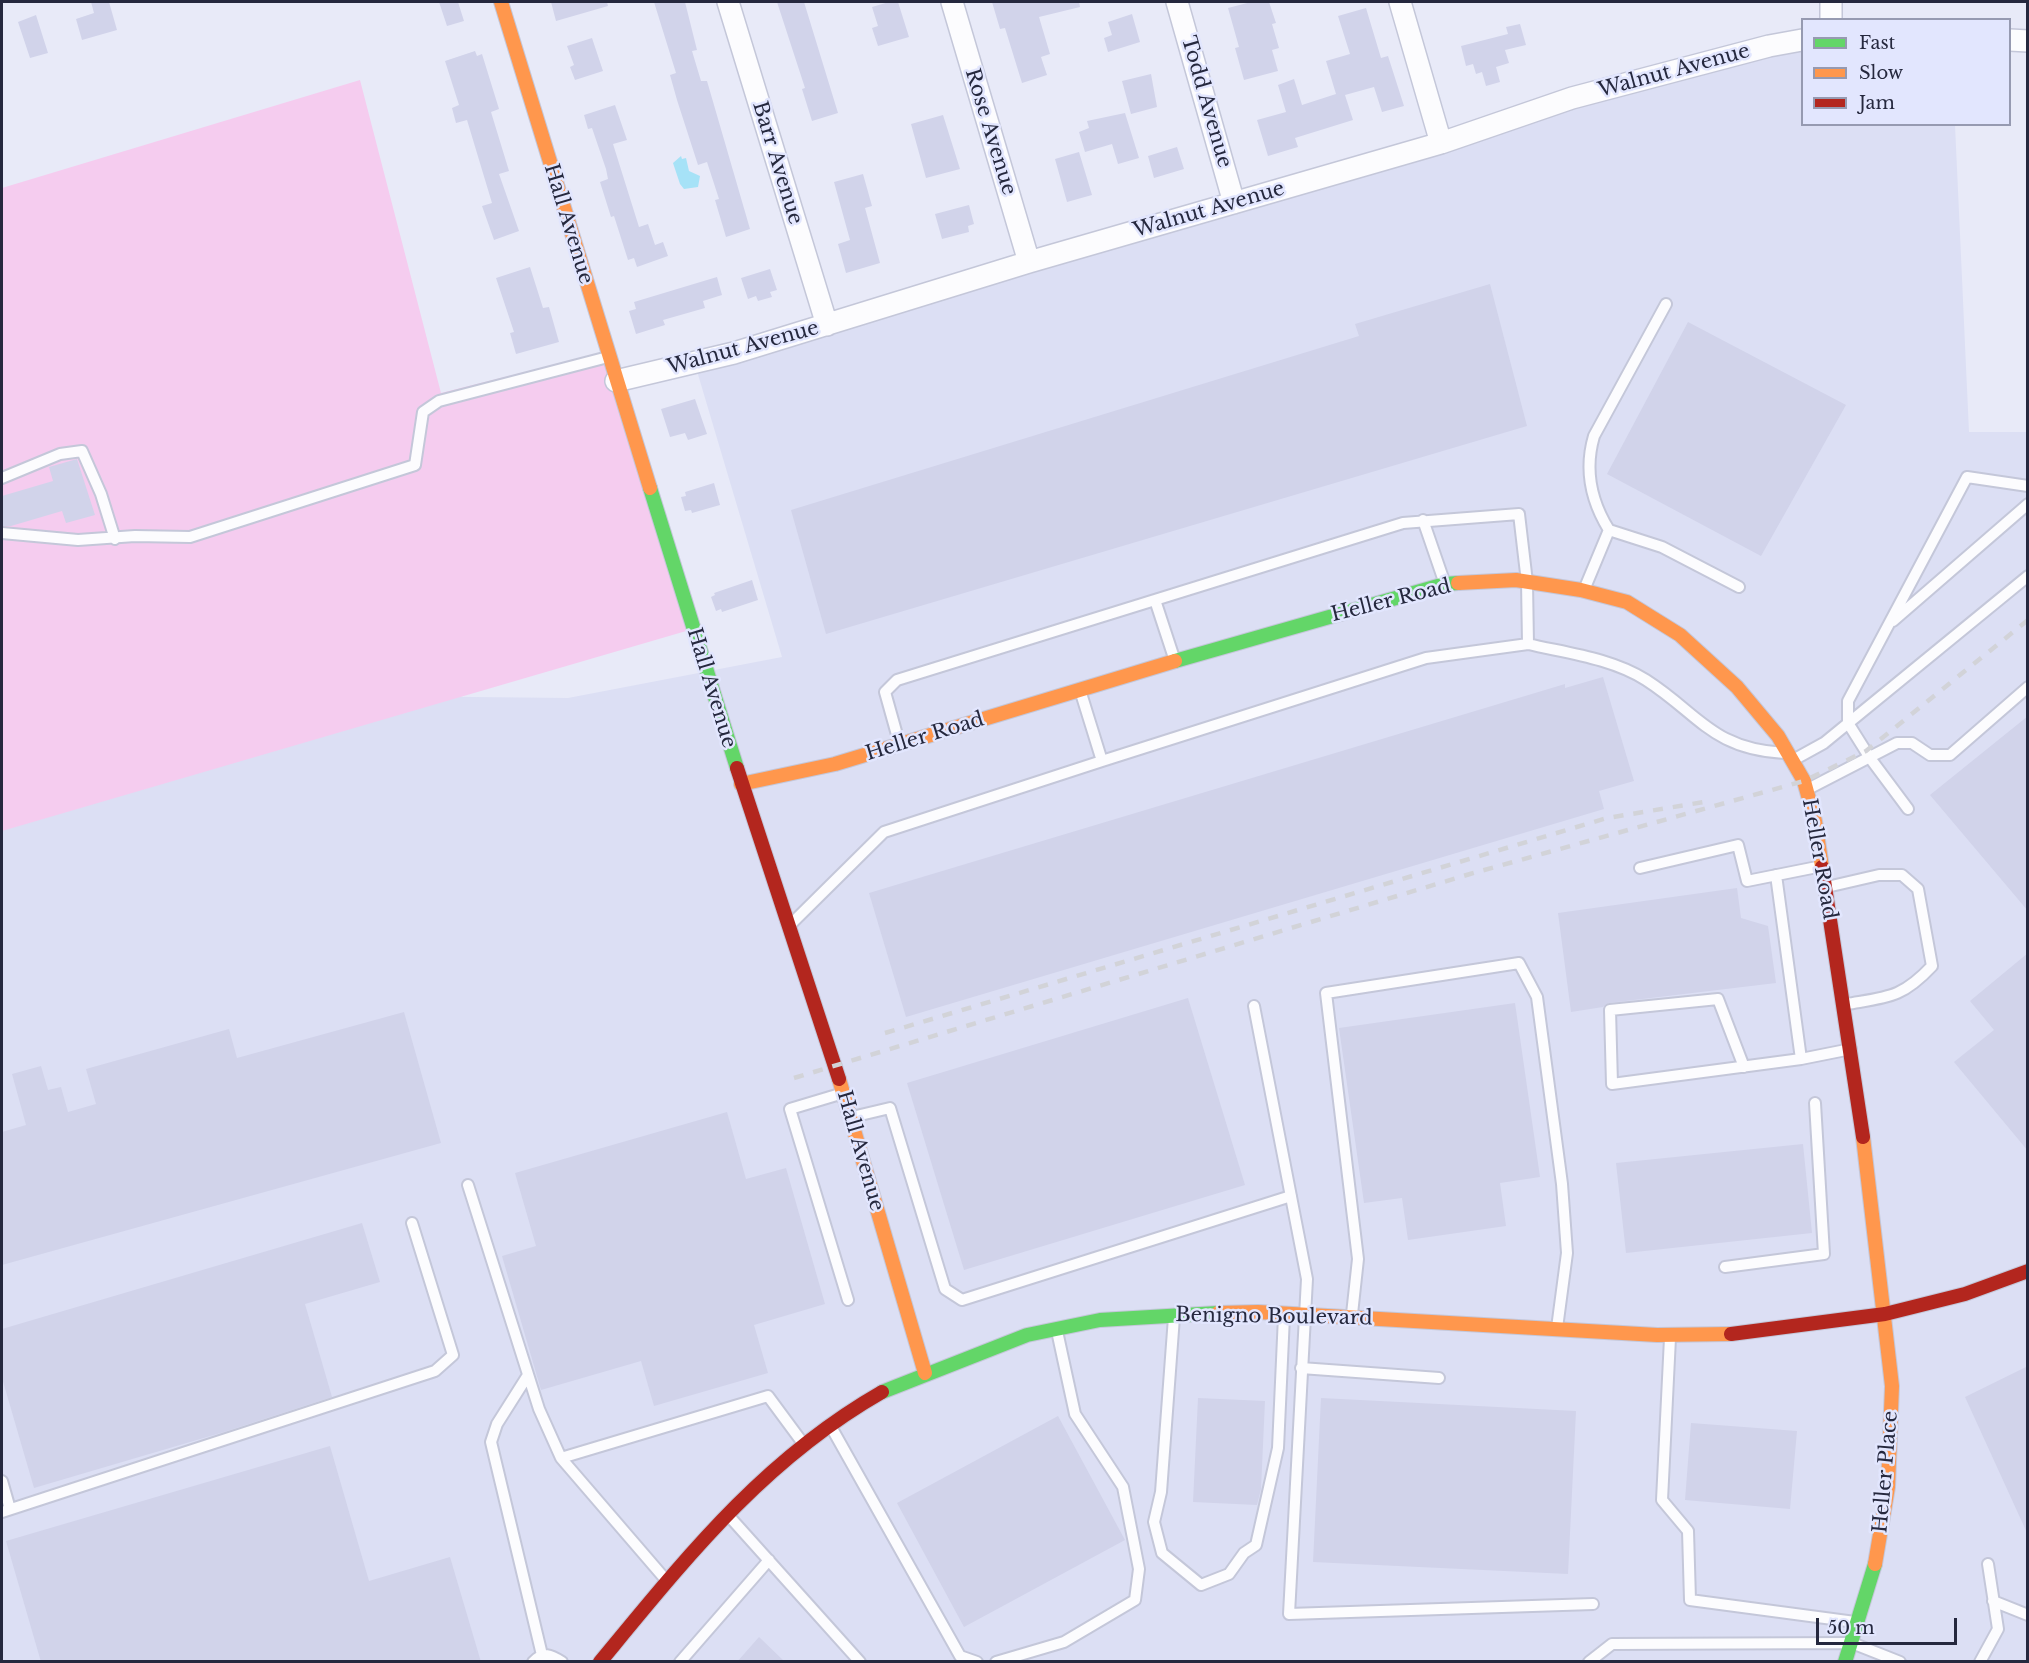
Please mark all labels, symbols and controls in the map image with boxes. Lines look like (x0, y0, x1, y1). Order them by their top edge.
legend (1801, 18, 2011, 126)
text: Fast (1859, 32, 1895, 54)
street label: Todd Avenue (1176, 33, 1236, 171)
street label: Walnut Avenue (1596, 39, 1752, 103)
text: Slow (1859, 62, 1903, 84)
street label: Rose Avenue (959, 66, 1021, 198)
text: Jam (1859, 92, 1895, 114)
street label: Barr Avenue (747, 99, 807, 227)
street label: Hall Avenue (538, 161, 598, 287)
street label: Walnut Avenue (1131, 177, 1287, 243)
street label: Walnut Avenue (665, 316, 821, 380)
street label: Heller Road (1329, 575, 1453, 627)
street label: Hall Avenue (681, 625, 741, 751)
street label: Heller Road (863, 708, 987, 766)
street label: Heller Road (1797, 797, 1841, 921)
street label: Hall Avenue (831, 1088, 889, 1214)
street label: Benigno Boulevard (1175, 1303, 1373, 1331)
street label: Heller Place (1869, 1410, 1903, 1534)
scale bar (1819, 1606, 1960, 1644)
text: 50 m (1827, 1617, 1875, 1639)

